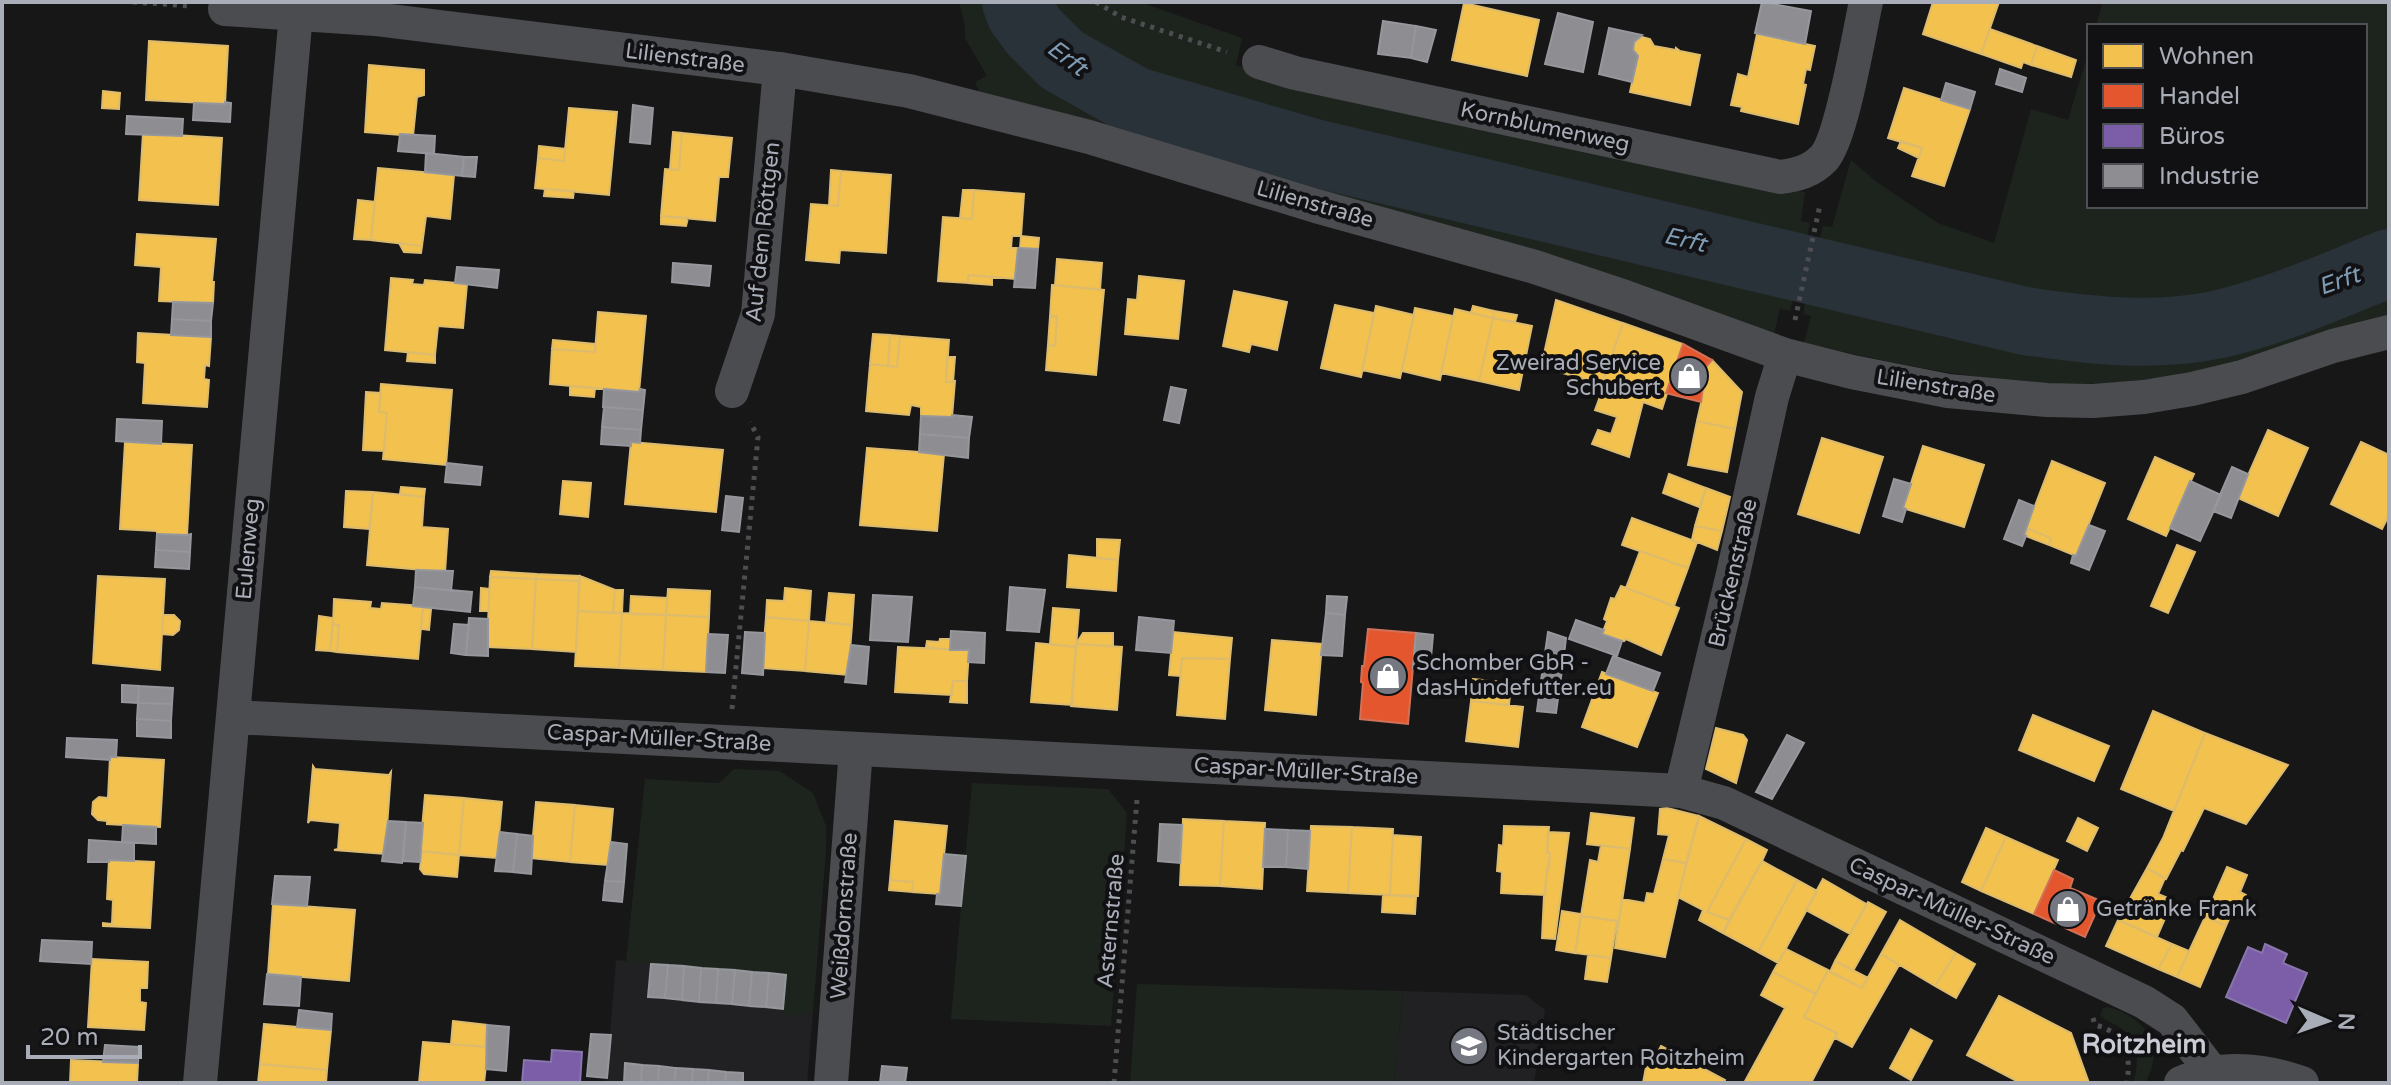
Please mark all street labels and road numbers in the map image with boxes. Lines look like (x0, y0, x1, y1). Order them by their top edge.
street label: Lilienstraße (624, 38, 746, 78)
street label: Kornblumenweg (1458, 96, 1632, 158)
street label: Auf dem Röttgen (741, 141, 785, 323)
street label: Lilienstraße (1254, 175, 1376, 233)
street label: Lilienstraße (1874, 364, 1998, 408)
street label: Brückenstraße (1703, 496, 1763, 650)
street label: Eulenweg (231, 497, 265, 601)
street label: Caspar-Müller-Straße (546, 719, 772, 757)
street label: Caspar-Müller-Straße (1193, 752, 1419, 790)
street label: Weißdornstraße (825, 832, 863, 1000)
street label: Caspar-Müller-Straße (1845, 852, 2059, 970)
street label: Asternstraße (1092, 853, 1130, 989)

